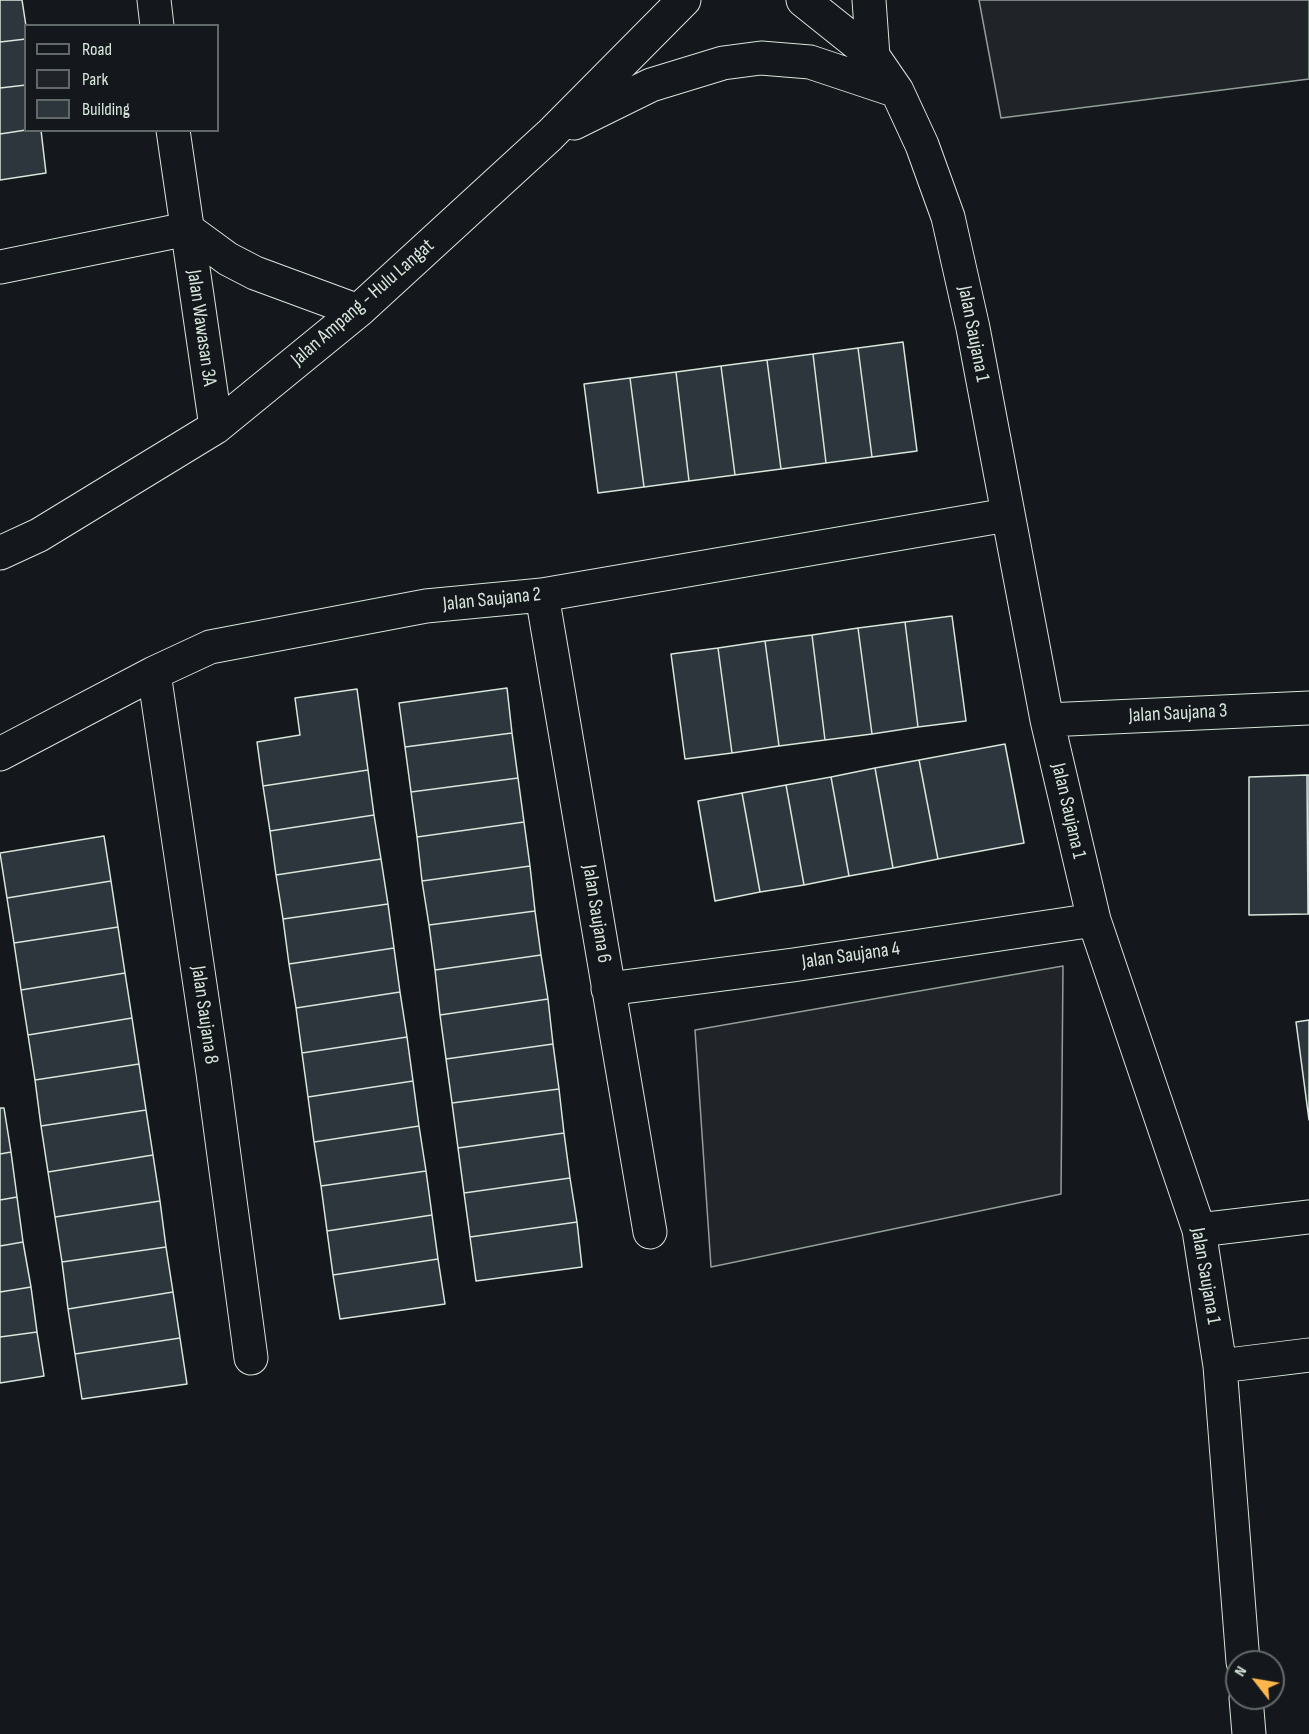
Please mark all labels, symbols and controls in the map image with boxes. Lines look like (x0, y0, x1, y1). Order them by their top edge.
legend (24, 24, 219, 132)
text: Road (82, 39, 112, 60)
text: Park (82, 69, 108, 90)
text: Building (82, 99, 130, 120)
street label: Jalan Ampang - Hulu Langat (286, 234, 440, 372)
street label: Jalan Wawasan 3A (181, 268, 221, 388)
street label: Jalan Saujana 1 (952, 284, 994, 384)
street label: Jalan Saujana 2 (442, 583, 542, 617)
street label: Jalan Saujana 3 (1128, 699, 1228, 729)
street label: Jalan Saujana 1 (1045, 761, 1091, 861)
street label: Jalan Saujana 6 (576, 863, 616, 965)
street label: Jalan Saujana 4 (800, 937, 902, 975)
street label: Jalan Saujana 8 (185, 964, 223, 1066)
street label: Jalan Saujana 1 (1185, 1226, 1225, 1326)
north arrow (1225, 1650, 1285, 1710)
text: N (1231, 1663, 1251, 1680)

